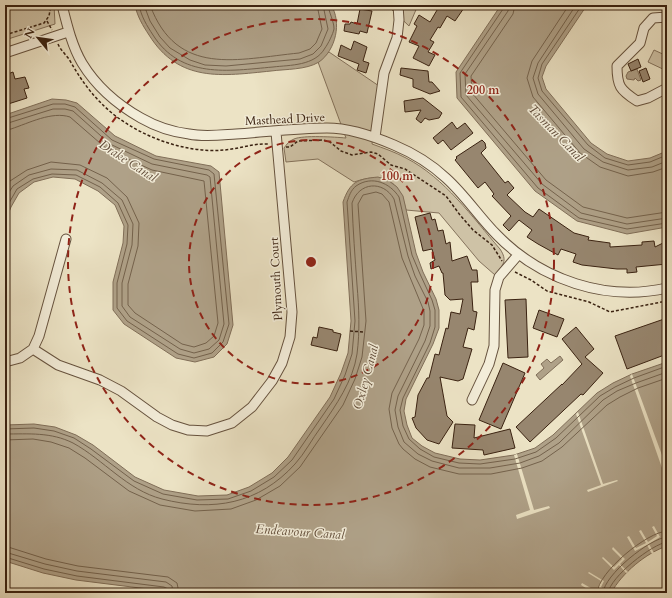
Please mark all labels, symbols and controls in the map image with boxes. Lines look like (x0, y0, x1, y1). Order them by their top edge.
north arrow (18, 18, 58, 58)
text: N (21, 25, 39, 41)
text: 200 m (467, 82, 500, 98)
water label: Tasman Canal (524, 100, 588, 166)
street label: Masthead Drive (245, 109, 325, 129)
water label: Drake Canal (96, 136, 161, 187)
text: 100 m (381, 168, 414, 184)
street label: Plymouth Court (266, 237, 286, 321)
centre of rings (304, 255, 318, 269)
water label: Oxley Canal (349, 342, 383, 412)
water label: Endeavour Canal (255, 520, 346, 544)

